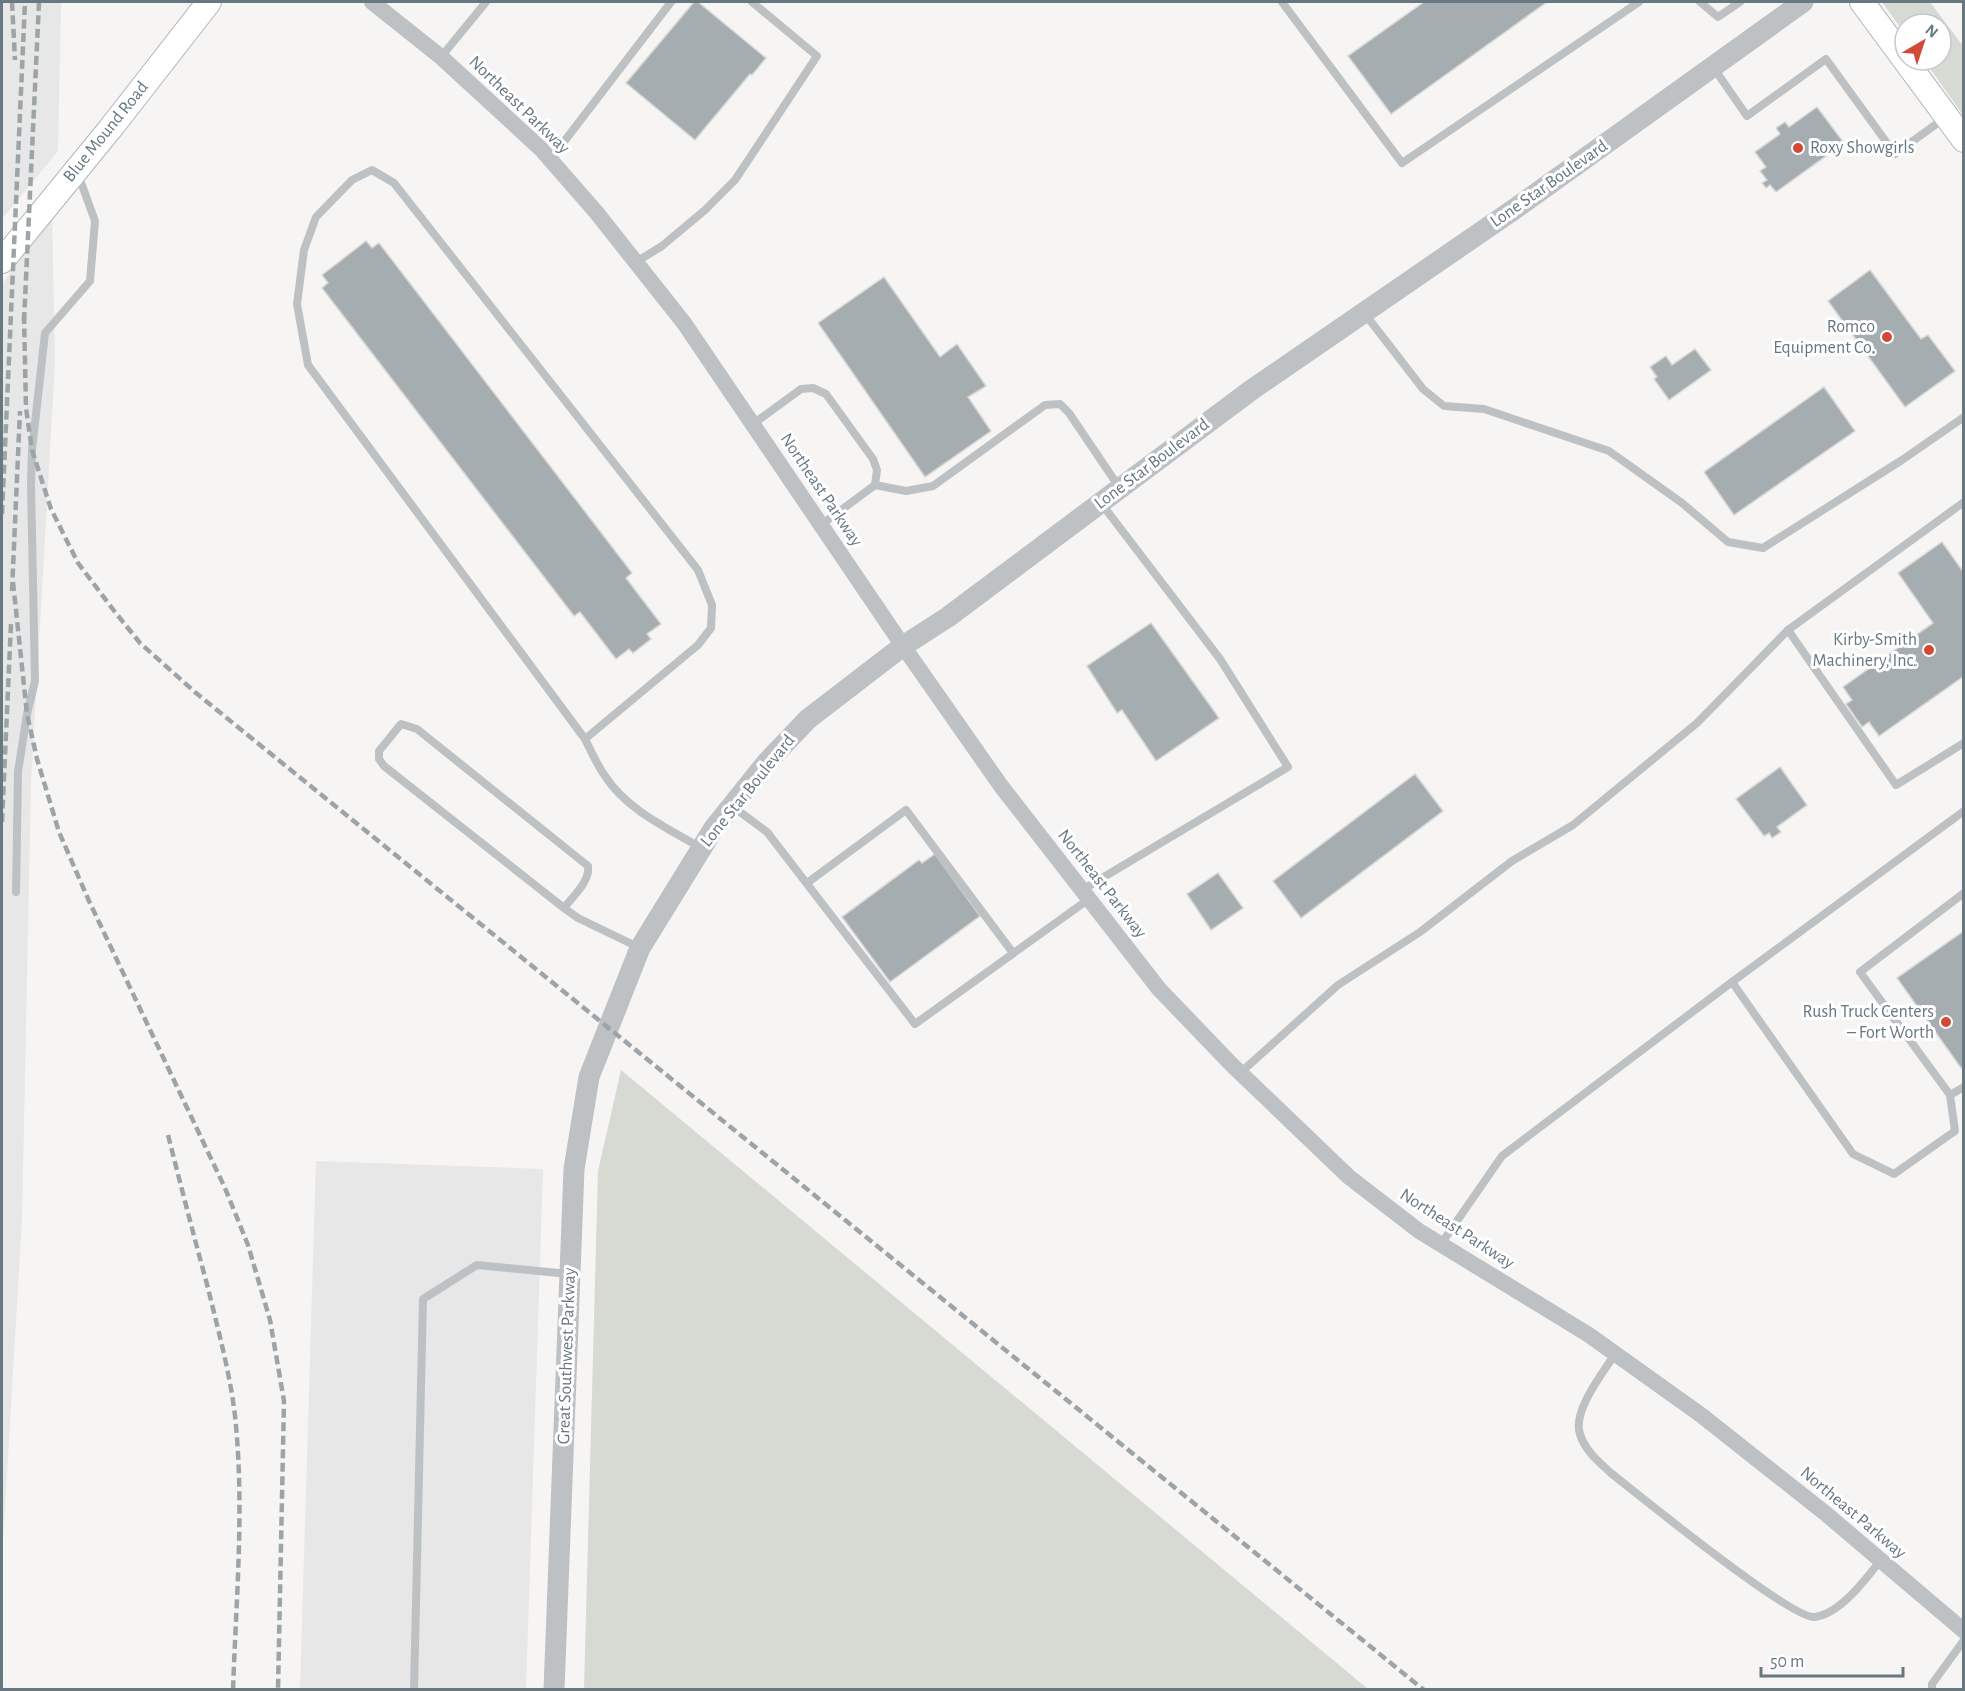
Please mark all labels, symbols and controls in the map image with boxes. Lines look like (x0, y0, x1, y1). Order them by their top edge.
north arrow (1893, 12, 1953, 72)
text: N (1922, 21, 1941, 41)
street label: Northeast Parkway (465, 53, 573, 158)
street label: Blue Mound Road (60, 78, 152, 186)
street label: Lone Star Boulevard (1487, 137, 1611, 231)
place label: Roxy Showgirls (1810, 139, 1914, 157)
marker: Roxy Showgirls (1791, 141, 1805, 155)
place label: Romco Equipment Co. (1773, 318, 1875, 357)
marker: Romco Equipment Co. (1880, 330, 1894, 344)
street label: Lone Star Boulevard (1091, 415, 1213, 513)
street label: Northeast Parkway (777, 430, 866, 550)
place label: Kirby-Smith Machinery, Inc. (1812, 631, 1917, 670)
marker: Kirby-Smith Machinery, Inc. (1922, 643, 1936, 657)
street label: Lone Star Boulevard (697, 732, 799, 850)
street label: Northeast Parkway (1054, 826, 1150, 942)
place label: Rush Truck Centers – Fort Worth (1803, 1003, 1934, 1042)
marker: Rush Truck Centers – Fort Worth (1939, 1015, 1953, 1029)
street label: Northeast Parkway (1397, 1185, 1518, 1273)
street label: Great Southwest Parkway (555, 1267, 579, 1445)
street label: Northeast Parkway (1797, 1464, 1910, 1563)
scale bar (1761, 1640, 1904, 1678)
text: 50 m (1770, 1653, 1804, 1671)

